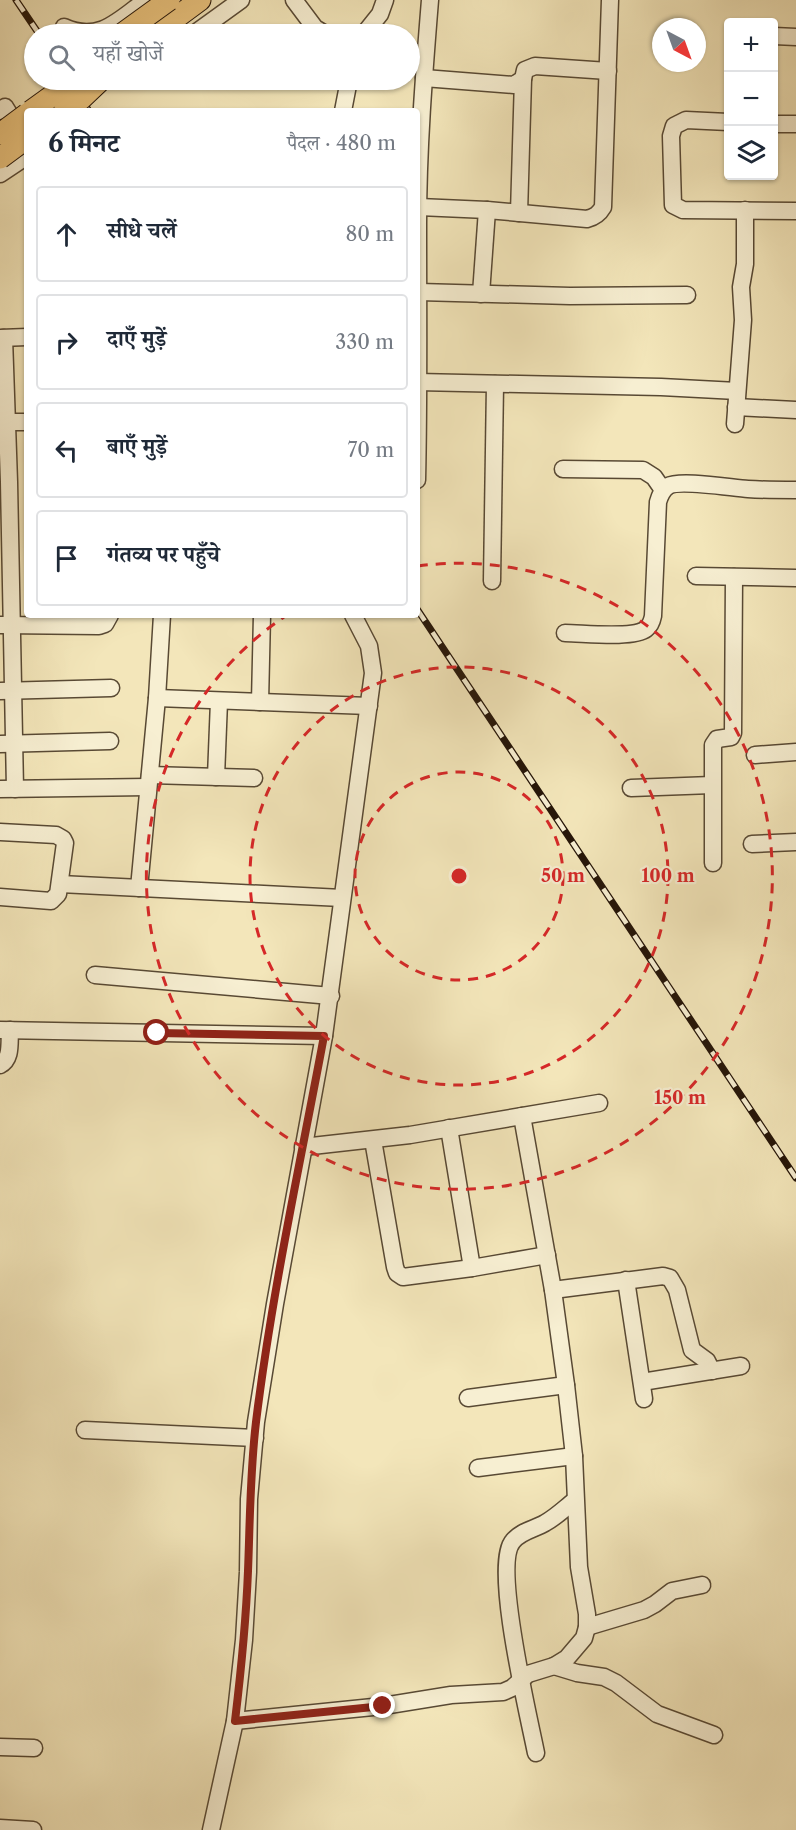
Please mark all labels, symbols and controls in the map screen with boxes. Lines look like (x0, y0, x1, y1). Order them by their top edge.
north arrow (652, 18, 706, 72)
map controls (724, 18, 778, 180)
button: + (724, 18, 778, 72)
search box (24, 24, 420, 90)
text: यहाँ खोजें (93, 40, 163, 67)
icon: search (45, 41, 78, 74)
button: − (724, 72, 778, 126)
button: layers (724, 126, 778, 180)
text: 6 मिनट (48, 127, 119, 159)
text: पैदल · 480 m (287, 131, 396, 155)
text: सीधे चलें (107, 217, 176, 244)
icon: ahead (50, 218, 83, 251)
text: 80 m (346, 222, 394, 246)
text: दाएँ मुड़ें (107, 325, 166, 352)
icon: right (50, 326, 83, 359)
text: 330 m (335, 330, 394, 354)
text: बाएँ मुड़ें (107, 433, 167, 460)
icon: left (50, 434, 83, 467)
text: 70 m (348, 438, 394, 462)
text: गंतव्य पर पहुँचे (107, 541, 220, 568)
icon: arrive (50, 542, 83, 575)
text: 50 m (541, 865, 585, 887)
text: 100 m (641, 865, 695, 887)
centre of rings (449, 866, 469, 886)
route start (143, 1019, 169, 1045)
text: 150 m (654, 1087, 706, 1109)
route end (369, 1692, 395, 1718)

